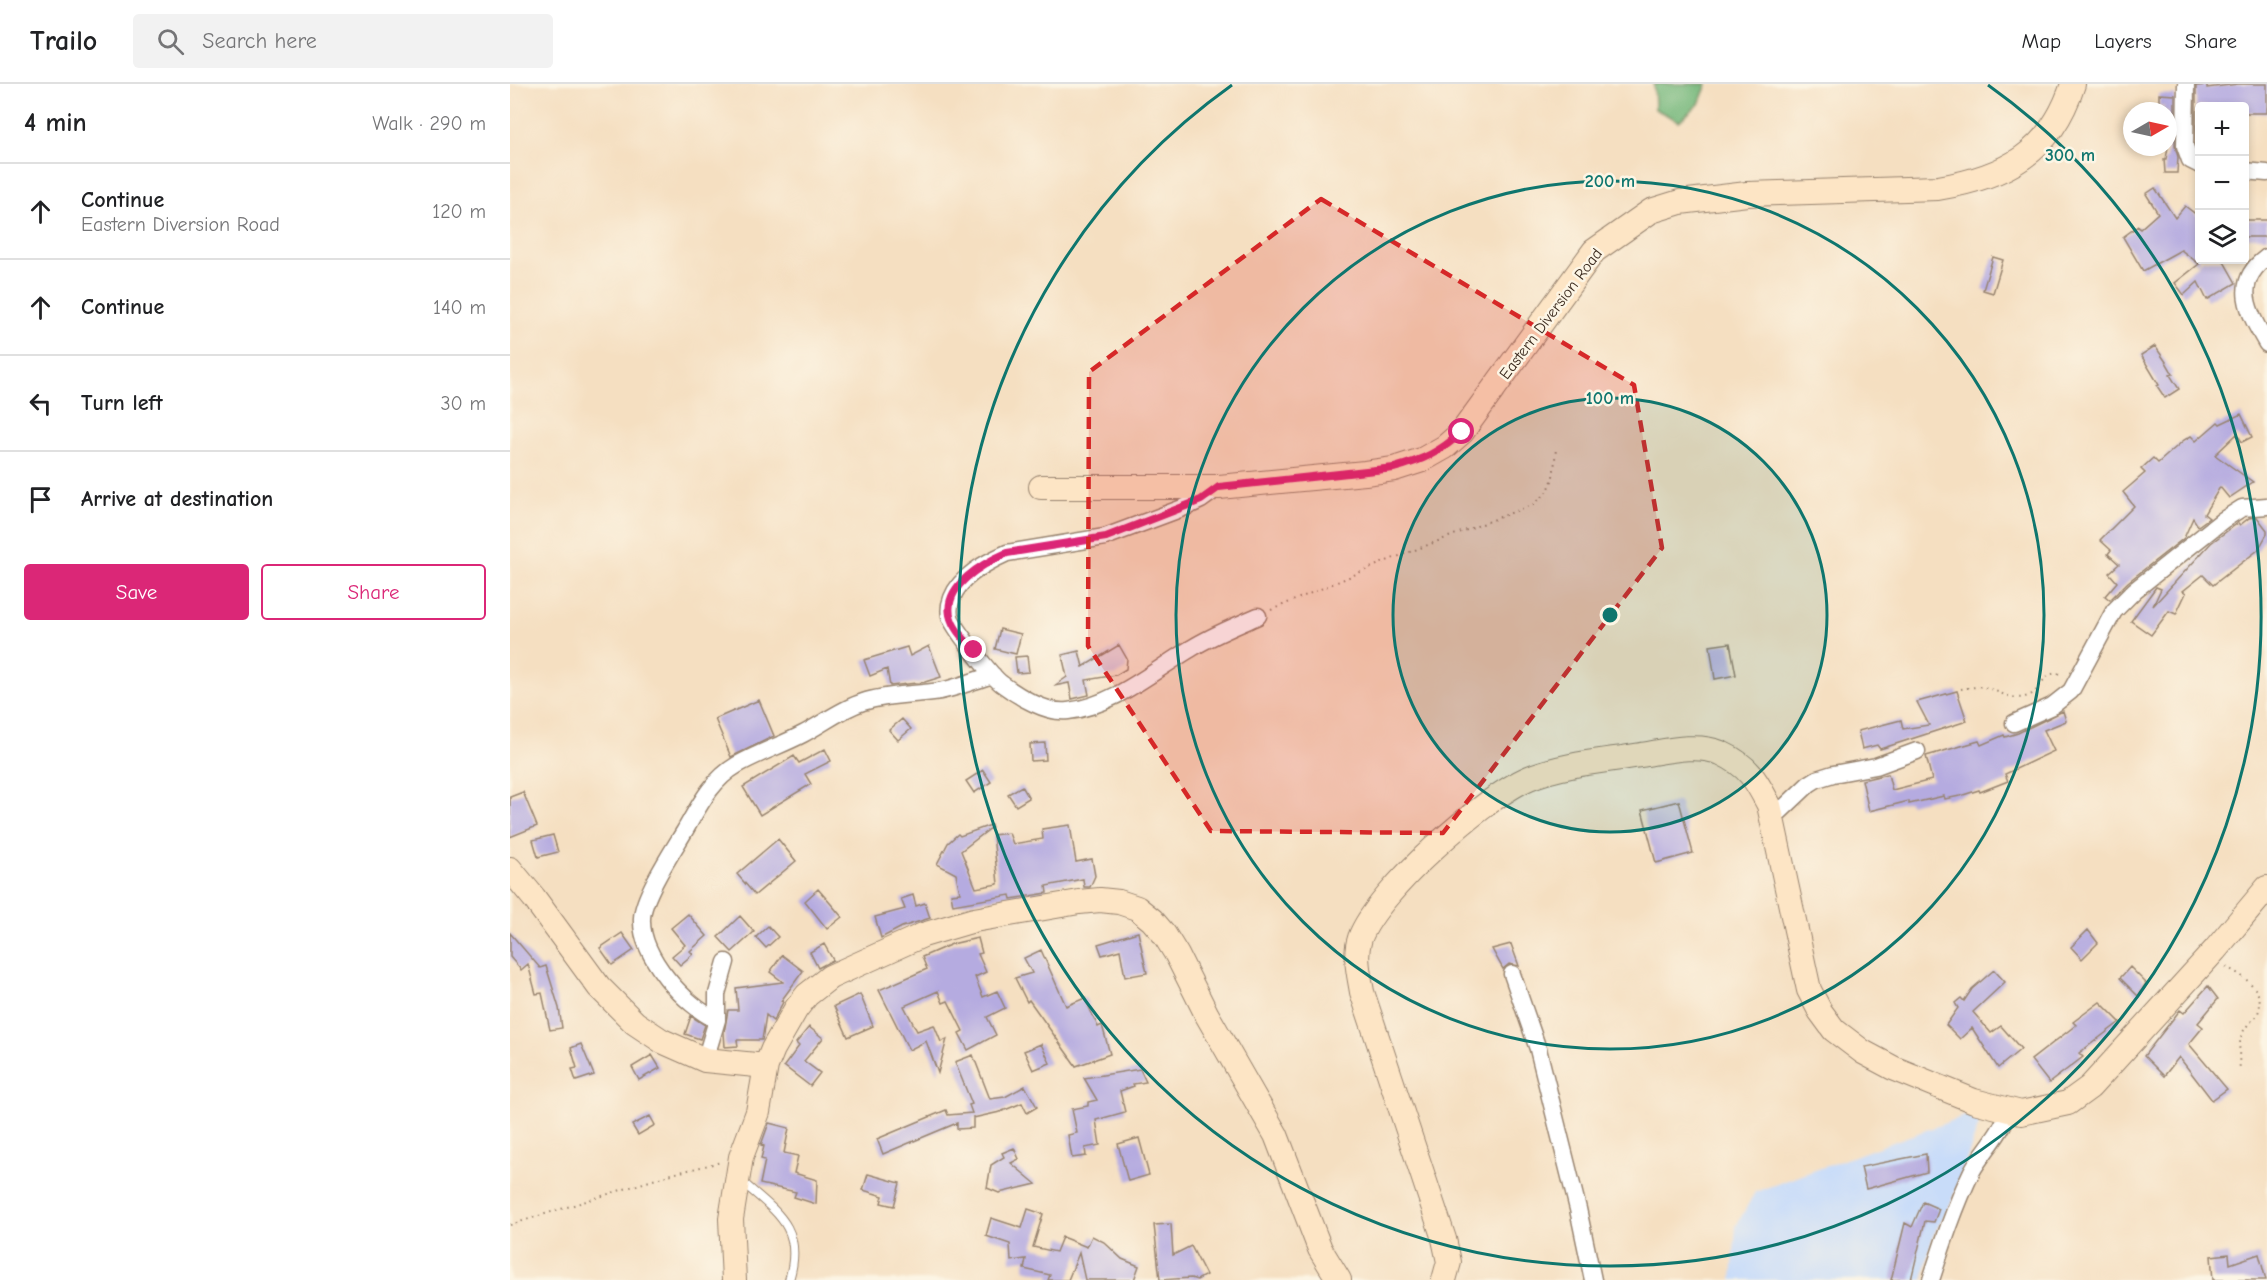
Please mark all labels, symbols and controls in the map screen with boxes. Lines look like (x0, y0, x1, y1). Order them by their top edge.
search box (133, 14, 553, 68)
text: Trailo (30, 25, 97, 57)
icon: search (154, 25, 187, 58)
text: Search here (202, 28, 317, 54)
text: Map (2022, 29, 2061, 53)
text: Layers (2094, 29, 2152, 53)
text: Share (2185, 29, 2237, 53)
north arrow (2123, 102, 2177, 156)
map controls (2195, 102, 2249, 264)
button: + (2195, 102, 2249, 156)
text: 4 min (24, 108, 87, 138)
text: Walk · 290 m (372, 112, 486, 135)
text: 300 m (2045, 145, 2095, 166)
button: − (2195, 156, 2249, 210)
text: 200 m (1585, 171, 1635, 192)
text: Continue (81, 187, 164, 213)
icon: ahead (24, 195, 57, 228)
text: 120 m (432, 200, 486, 223)
button: layers (2195, 210, 2249, 264)
text: Eastern Diversion Road (81, 213, 280, 236)
street label: Eastern Diversion Road (1496, 245, 1606, 383)
icon: ahead (24, 291, 57, 324)
text: Continue (81, 294, 164, 320)
text: 140 m (433, 296, 486, 319)
icon: left (24, 387, 57, 420)
text: 100 m (1586, 388, 1634, 409)
text: Turn left (81, 390, 163, 416)
text: 30 m (440, 392, 486, 415)
route start (1448, 418, 1474, 444)
icon: arrive (24, 483, 57, 516)
text: Arrive at destination (81, 486, 273, 512)
button: Save (24, 564, 249, 620)
button: Share (261, 564, 486, 620)
centre of rings (1600, 605, 1620, 625)
route end (960, 636, 986, 662)

